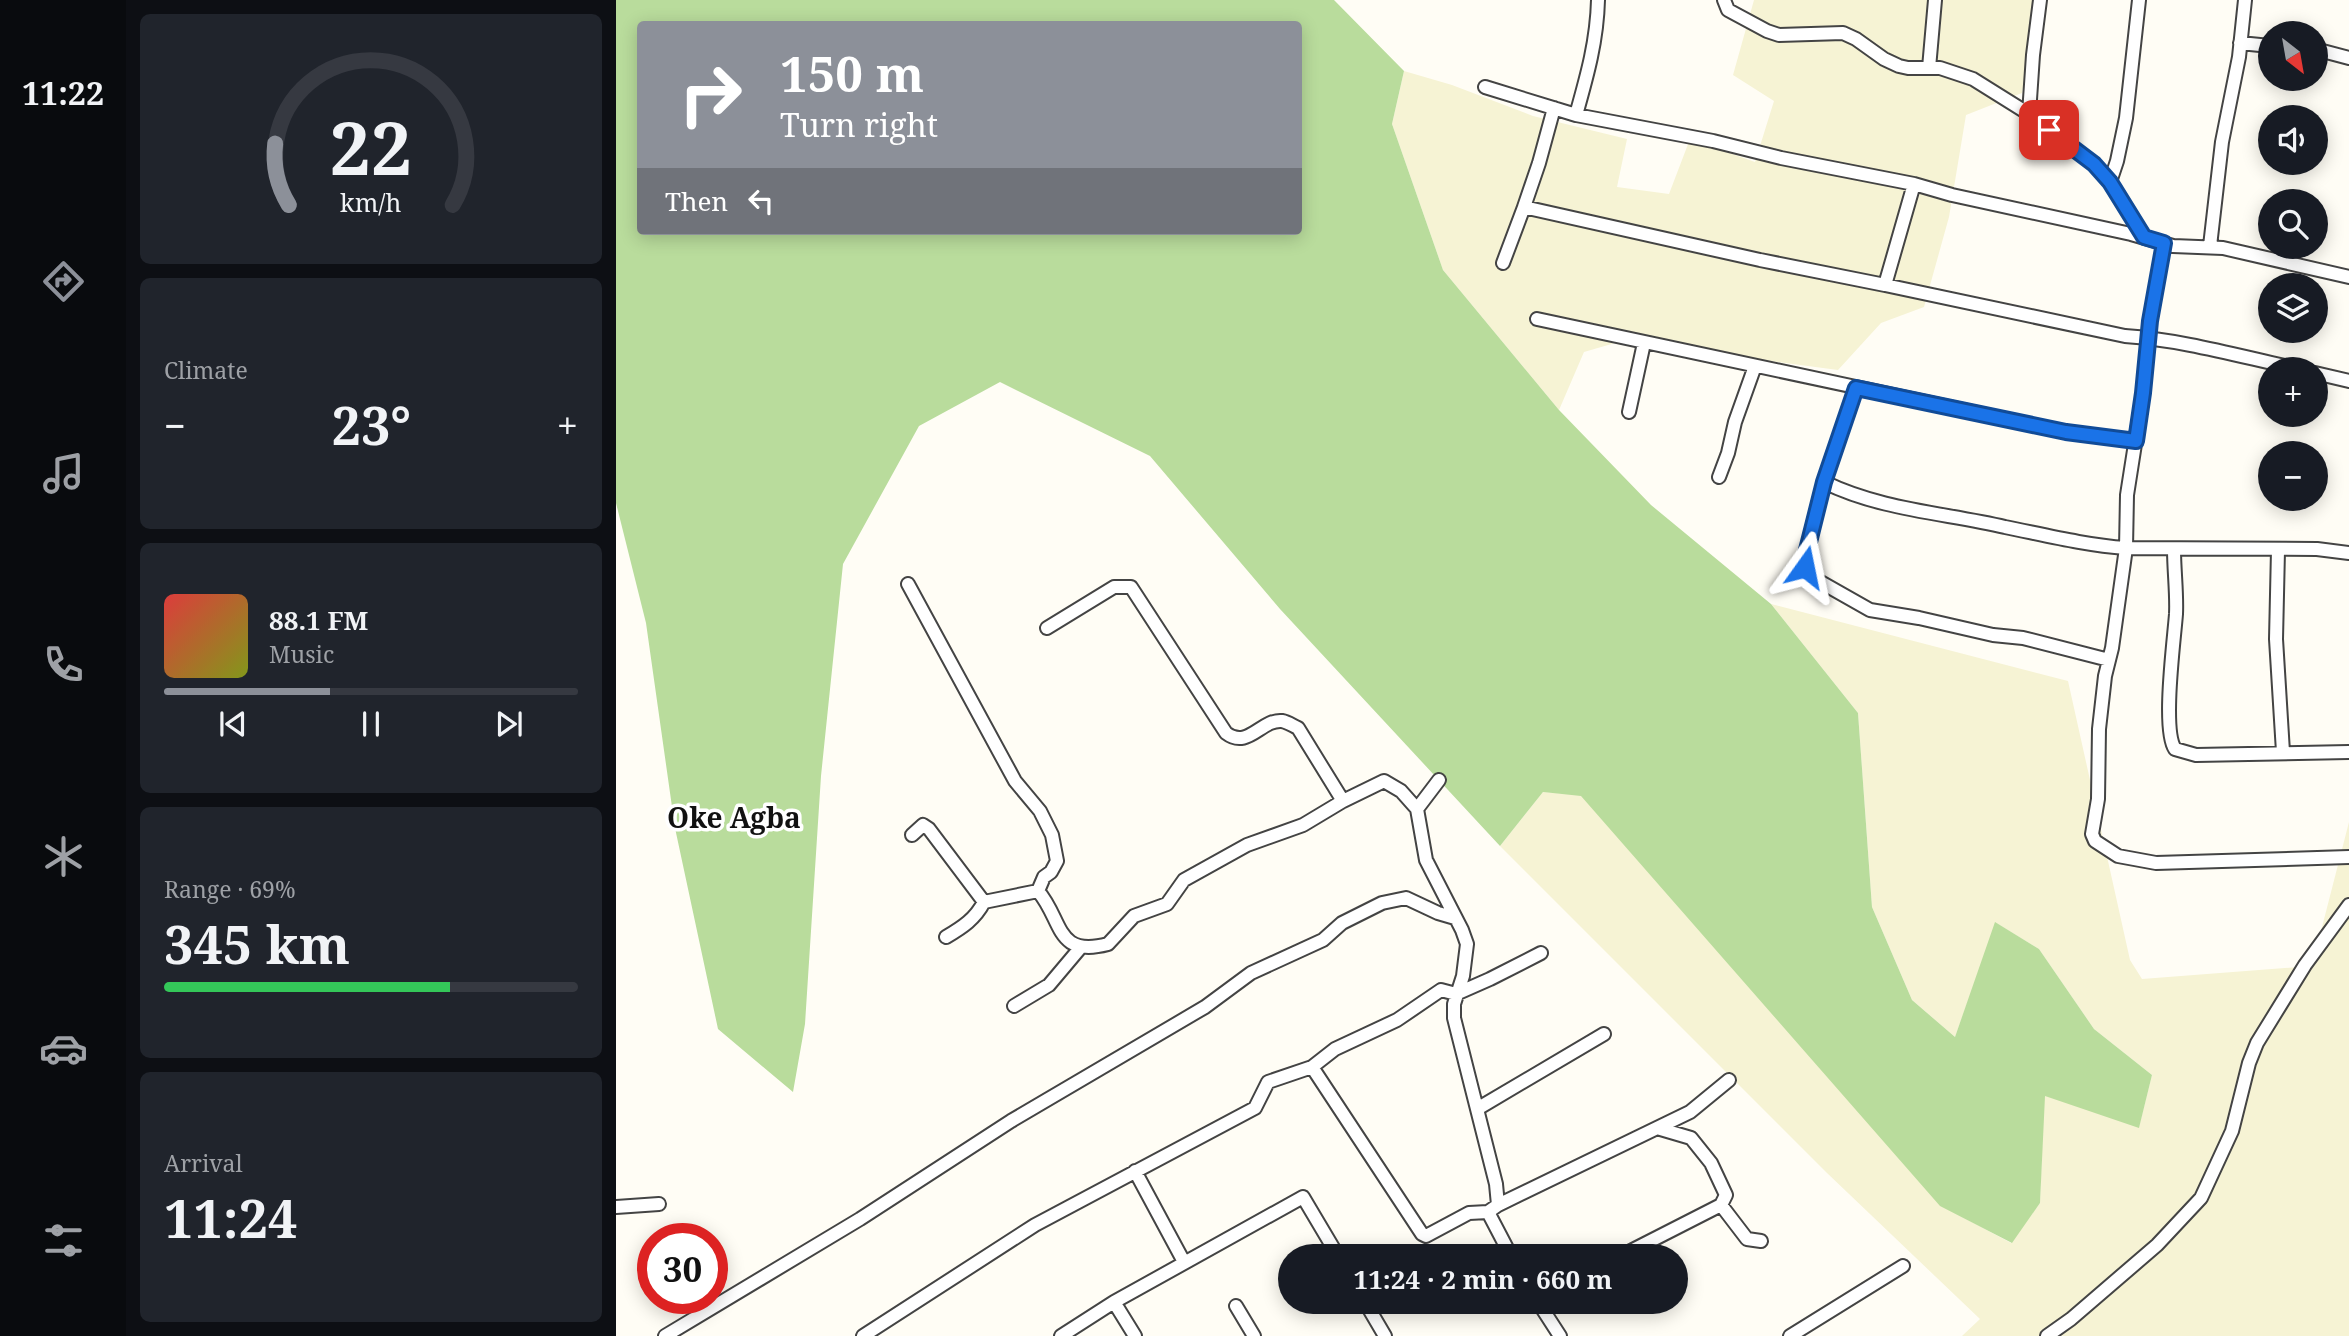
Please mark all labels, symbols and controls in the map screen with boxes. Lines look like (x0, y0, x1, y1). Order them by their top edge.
north arrow (2258, 21, 2328, 91)
map controls (2258, 21, 2328, 511)
text: 150 m (780, 40, 924, 106)
icon: right (665, 49, 756, 140)
text: 11:22 (22, 71, 104, 114)
text: 22 (330, 98, 412, 197)
pin (2019, 100, 2079, 160)
text: Turn right (780, 103, 938, 146)
button: sound (2258, 105, 2328, 175)
icon: arrive (2030, 111, 2068, 149)
icon: left (742, 182, 780, 220)
text: Then (665, 183, 728, 219)
text: km/h (340, 185, 402, 219)
button: search (2258, 189, 2328, 259)
icon: directions (39, 257, 88, 306)
button: layers (2258, 273, 2328, 343)
text: Climate (164, 354, 248, 386)
button: + (2258, 357, 2328, 427)
text: 23° (332, 389, 411, 460)
text: − (164, 399, 186, 451)
text: + (557, 399, 578, 451)
button: − (2258, 441, 2328, 511)
icon: music (39, 449, 88, 498)
position arrow (1768, 530, 1842, 604)
text: 88.1 FM (269, 602, 368, 638)
text: Music (269, 638, 334, 670)
icon: phone (39, 640, 88, 689)
icon: previous (214, 705, 252, 743)
icon: pause (352, 705, 390, 743)
icon: next (490, 705, 528, 743)
district label: Oke Agba (667, 798, 801, 836)
icon: climate (39, 832, 88, 881)
text: Range · 69% (164, 873, 296, 905)
text: 345 km (164, 908, 350, 979)
icon: car (39, 1024, 88, 1073)
text: Arrival (164, 1147, 243, 1179)
text: 11:24 (164, 1182, 297, 1253)
icon: filters (39, 1216, 88, 1265)
speed limit sign: 30 (637, 1223, 728, 1314)
text: 11:24 · 2 min · 660 m (1353, 1261, 1613, 1297)

